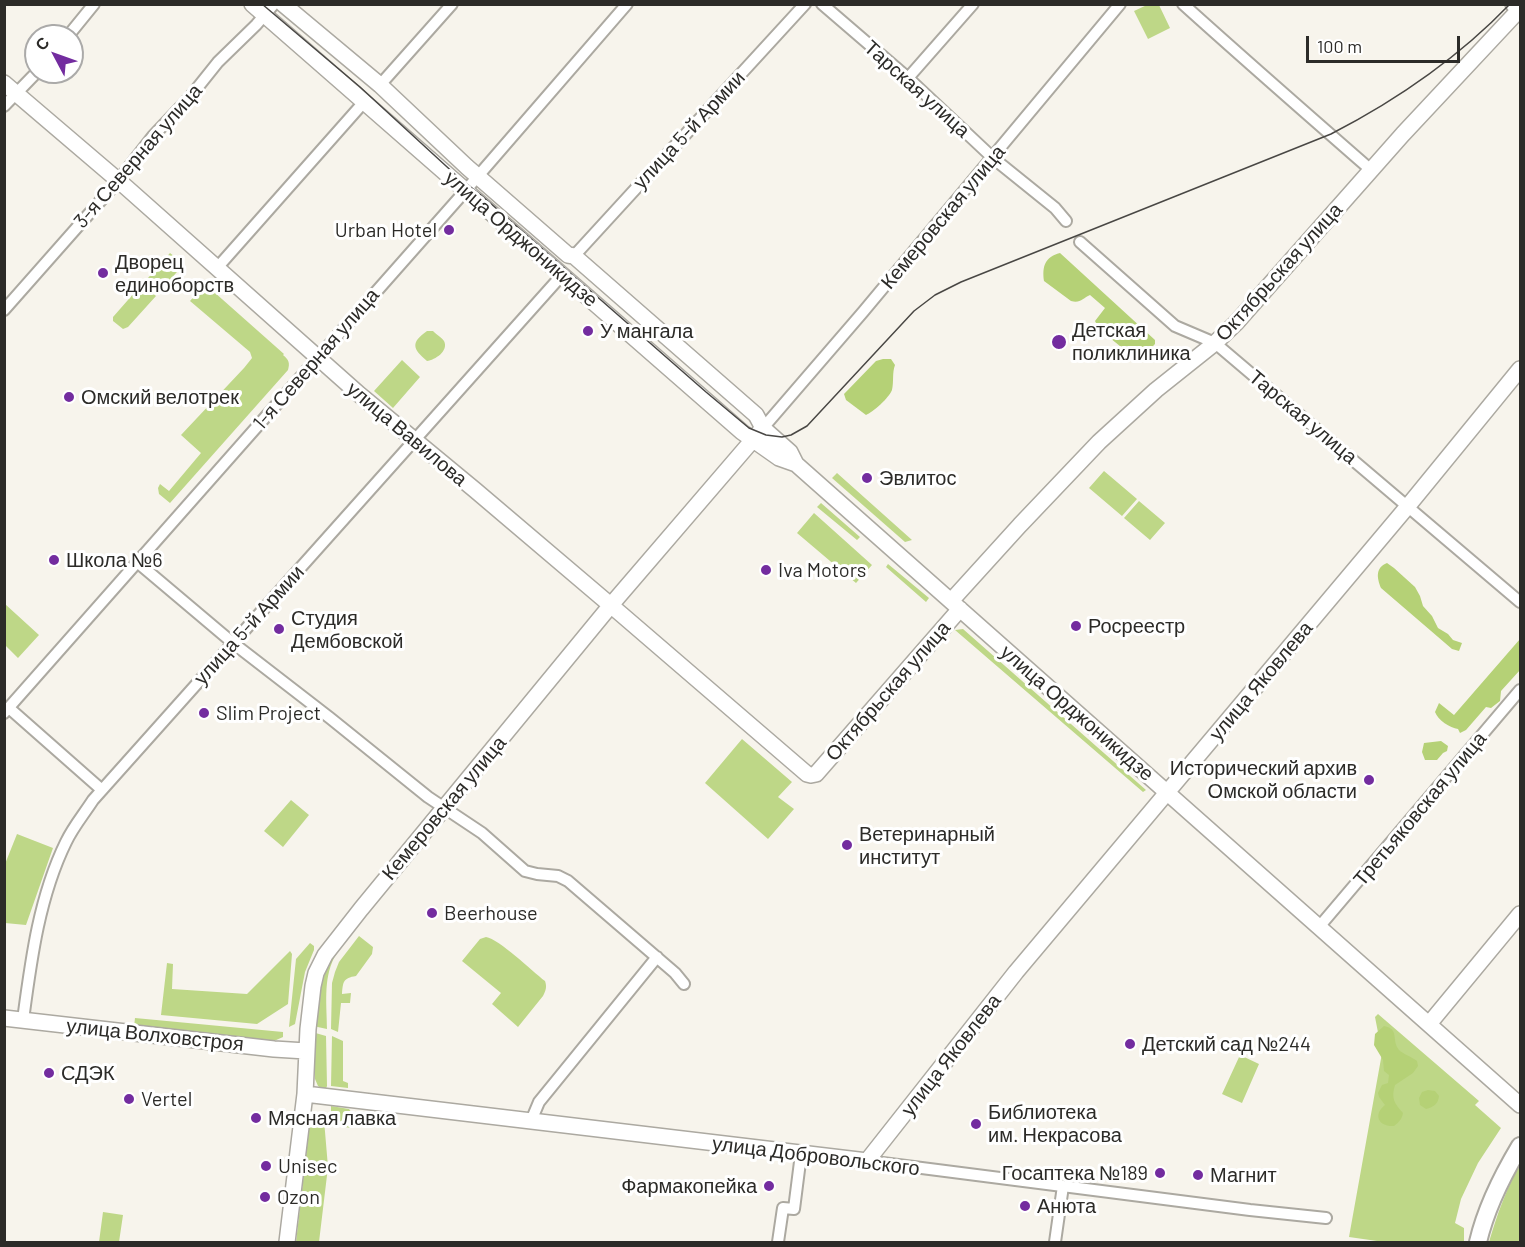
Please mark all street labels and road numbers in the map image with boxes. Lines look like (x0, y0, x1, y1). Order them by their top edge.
street label: Тарская улица (859, 35, 975, 143)
street label: улица 5-й Армии (628, 66, 750, 194)
street label: 3-я Северная улица (69, 79, 207, 233)
street label: Кемеровская улица (876, 140, 1010, 294)
street label: улица Орджоникидзе (439, 166, 603, 312)
street label: Октябрьская улица (1211, 198, 1347, 346)
street label: 1-я Северная улица (248, 283, 384, 435)
street label: Тарская улица (1244, 365, 1362, 469)
street label: улица Вавилова (342, 377, 472, 491)
street label: улица 5-й Армии (189, 560, 309, 690)
street label: Октябрьская улица (821, 616, 955, 766)
street label: улица Яковлева (1204, 617, 1318, 745)
street label: улица Орджоникидзе (995, 640, 1159, 786)
street label: Третьяковская улица (1349, 727, 1491, 891)
street label: Кемеровская улица (377, 731, 511, 885)
street label: улица Яковлева (896, 989, 1006, 1121)
street label: улица Волховстроя (65, 1014, 245, 1056)
street label: улица Добровольского (711, 1131, 921, 1181)

